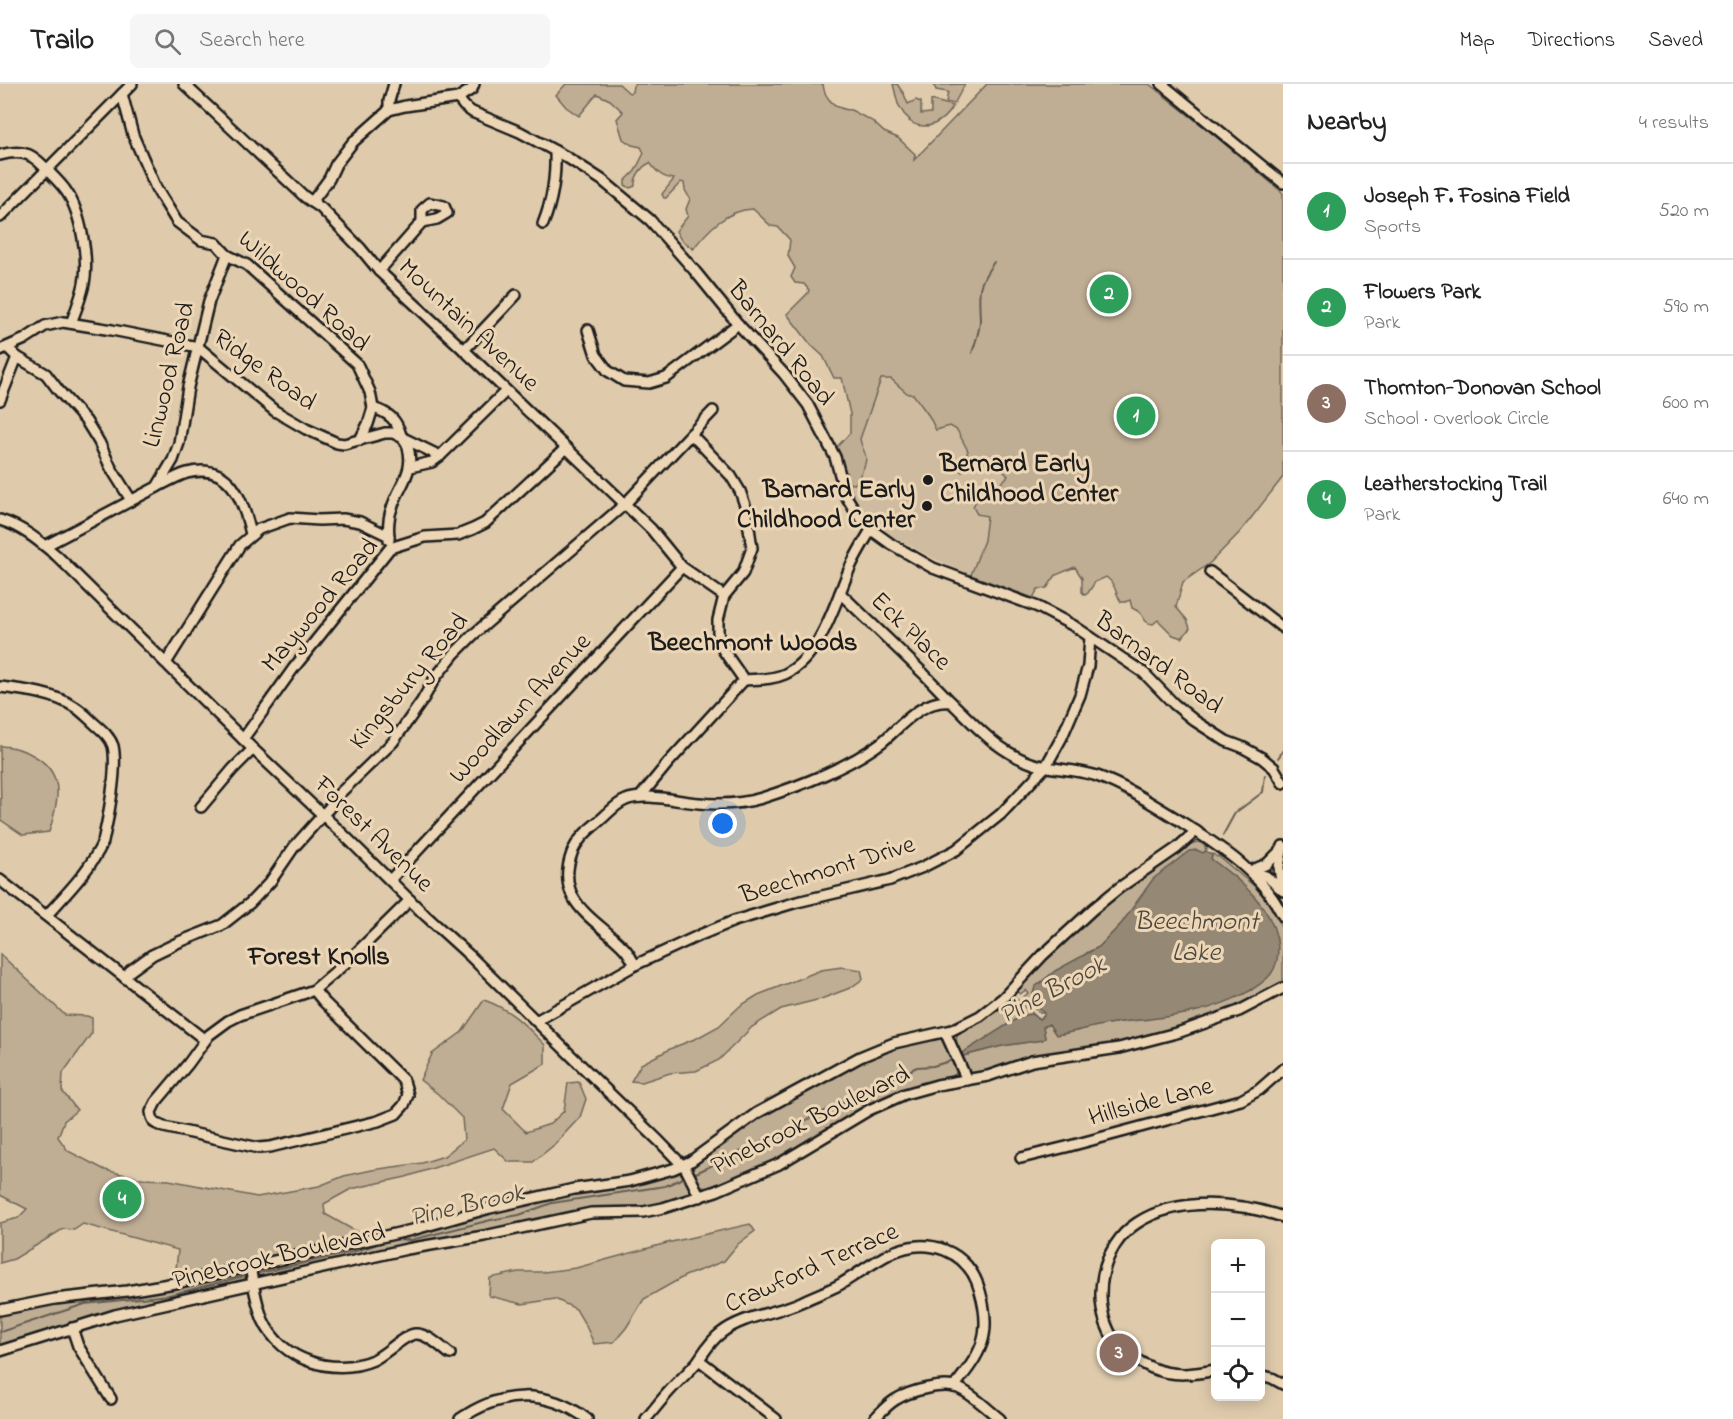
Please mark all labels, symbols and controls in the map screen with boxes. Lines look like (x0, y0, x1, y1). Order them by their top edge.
search box (130, 14, 550, 68)
text: Trailo (30, 21, 94, 62)
icon: search (151, 25, 184, 58)
text: Search here (199, 25, 305, 57)
text: Map (1459, 26, 1495, 56)
text: Directions (1528, 26, 1615, 56)
text: Saved (1648, 26, 1703, 56)
text: Nearby (1307, 104, 1386, 142)
text: 4 results (1639, 109, 1709, 138)
text: Joseph F. Fosina Field (1364, 181, 1570, 213)
text: 1 (1323, 197, 1330, 226)
text: 520 m (1658, 197, 1709, 226)
text: Sports (1364, 213, 1421, 242)
street label: Wildwood Road (228, 222, 378, 362)
street label: Mountain Avenue (389, 250, 548, 402)
street label: Barnard Road (717, 272, 843, 415)
pin: 2 (1090, 272, 1128, 316)
text: Flowers Park (1364, 277, 1481, 309)
text: 2 (1322, 293, 1331, 322)
text: 590 m (1662, 293, 1709, 322)
street label: Linwood Road (134, 298, 207, 452)
text: Park (1364, 309, 1400, 338)
street label: Ridge Road (204, 320, 324, 422)
text: Thornton-Donovan School (1364, 373, 1601, 405)
text: 3 (1322, 389, 1331, 418)
text: 600 m (1662, 389, 1709, 418)
pin: 1 (1116, 394, 1156, 438)
text: School · Overlook Circle (1364, 405, 1549, 434)
place label: Bernard Early Childhood Center (939, 446, 1119, 514)
text: Leatherstocking Trail (1364, 469, 1547, 501)
place label: Barnard Early Childhood Center (737, 472, 916, 540)
marker: Bernard Early Childhood Center (921, 473, 935, 487)
text: 4 (1322, 485, 1331, 514)
text: 640 m (1663, 485, 1709, 514)
marker: Barnard Early Childhood Center (920, 499, 934, 513)
text: Park (1364, 501, 1400, 530)
street label: Maywood Road (253, 530, 389, 682)
street label: Eck Place (861, 583, 960, 681)
street label: Barnard Road (1085, 602, 1231, 725)
street label: Kingsbury Road (341, 605, 479, 759)
district label: Beechmont Woods (646, 624, 858, 663)
street label: Woodlawn Avenue (441, 625, 601, 793)
street label: Forest Avenue (304, 767, 442, 902)
your location (708, 809, 737, 838)
street label: Beechmont Drive (735, 826, 920, 916)
water label: Beechmont Lake (1134, 903, 1261, 973)
district label: Forest Knolls (246, 938, 390, 977)
water label: Pine Brook (992, 946, 1115, 1036)
street label: Pinebrook Boulevard (705, 1056, 917, 1186)
street label: Hillside Lane (1085, 1068, 1218, 1138)
water label: Pine Brook (406, 1174, 529, 1238)
pin: 4 (102, 1176, 142, 1222)
street label: Pinebrook Boulevard (169, 1214, 389, 1300)
street label: Crawford Terrace (719, 1214, 905, 1324)
map controls (1211, 1239, 1265, 1401)
button: + (1211, 1239, 1265, 1293)
button: − (1211, 1293, 1265, 1347)
pin: 3 (1100, 1330, 1138, 1376)
button: locate (1211, 1347, 1265, 1401)

